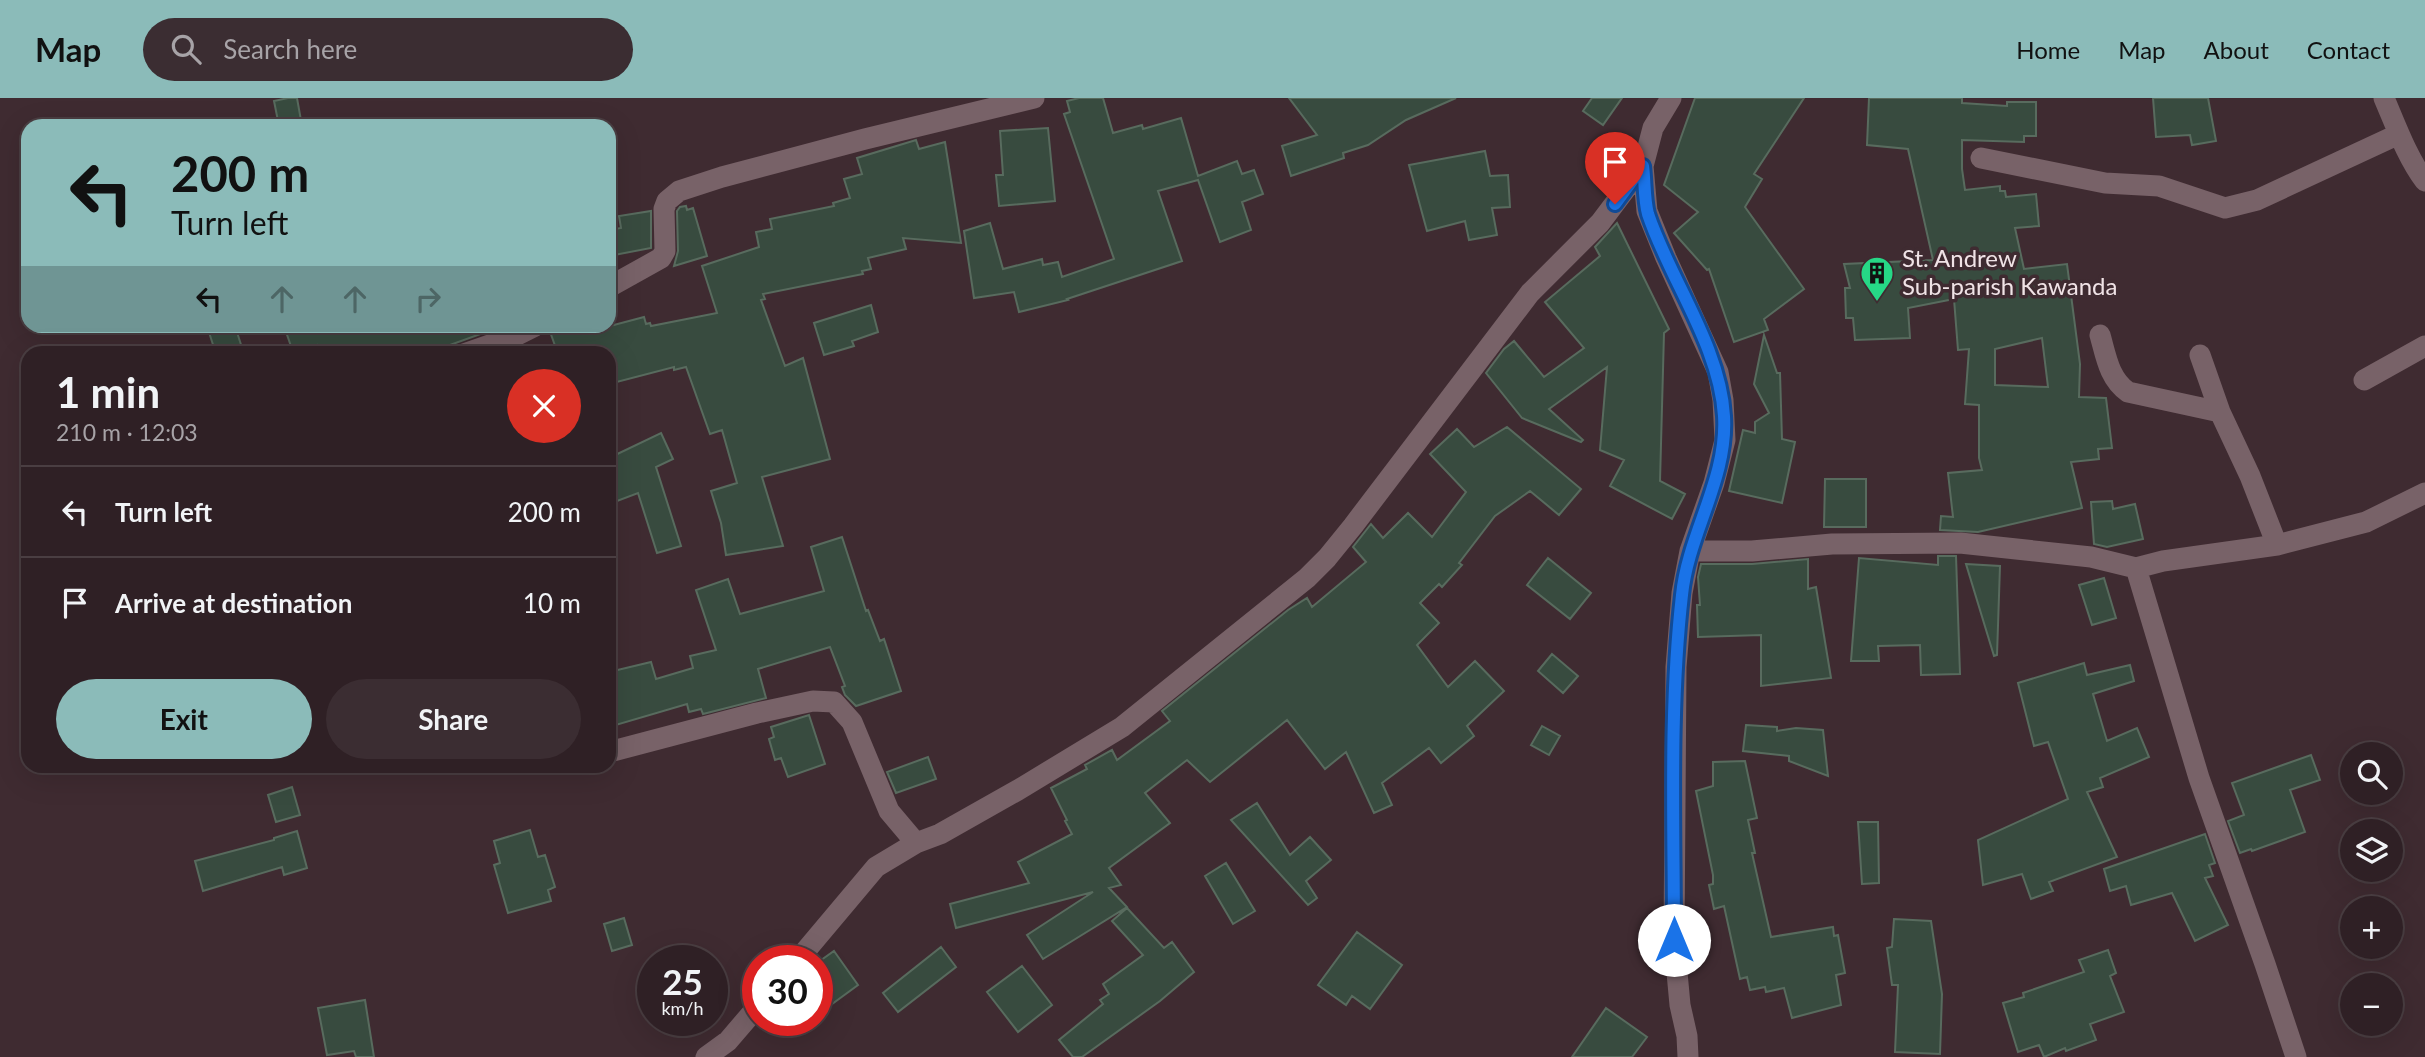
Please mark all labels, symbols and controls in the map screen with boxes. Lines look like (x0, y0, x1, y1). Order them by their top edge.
search box (143, 18, 633, 81)
text: Map (35, 29, 101, 69)
icon: search (167, 30, 205, 68)
text: Search here (223, 33, 357, 65)
text: Home (2016, 35, 2080, 64)
text: Map (2118, 35, 2166, 64)
text: About (2204, 35, 2269, 64)
text: Contact (2307, 35, 2390, 64)
pin (1585, 132, 1645, 204)
icon: arrive (1596, 143, 1634, 181)
text: 200 m (171, 144, 309, 202)
icon: left (56, 147, 147, 238)
text: Turn left (171, 203, 288, 242)
place label: St. Andrew Sub-parish Kawanda (1902, 243, 2117, 300)
building icon: St. Andrew Sub-parish Kawanda (1858, 254, 1896, 303)
icon: left (190, 280, 228, 318)
icon: ahead (263, 280, 301, 318)
icon: ahead (336, 280, 374, 318)
icon: right (409, 280, 447, 318)
text: 1 min (56, 367, 160, 417)
button: close (507, 369, 581, 443)
text: 210 m · 12:03 (56, 418, 198, 446)
icon: left (56, 493, 94, 531)
text: Turn left (115, 496, 212, 528)
text: 200 m (508, 496, 581, 528)
icon: arrive (56, 584, 94, 622)
text: Arrive at destination (115, 587, 352, 619)
text: 10 m (523, 587, 581, 619)
button: Exit (56, 679, 312, 759)
button: Share (326, 679, 581, 759)
map controls (2340, 742, 2403, 1036)
button: search (2340, 742, 2403, 805)
button: layers (2340, 819, 2403, 882)
button: + (2340, 896, 2403, 959)
position arrow (1637, 903, 1711, 977)
speed limit sign: 30 (742, 945, 833, 1036)
text: 25 (662, 960, 703, 1002)
button: − (2340, 973, 2403, 1036)
text: km/h (661, 997, 704, 1019)

